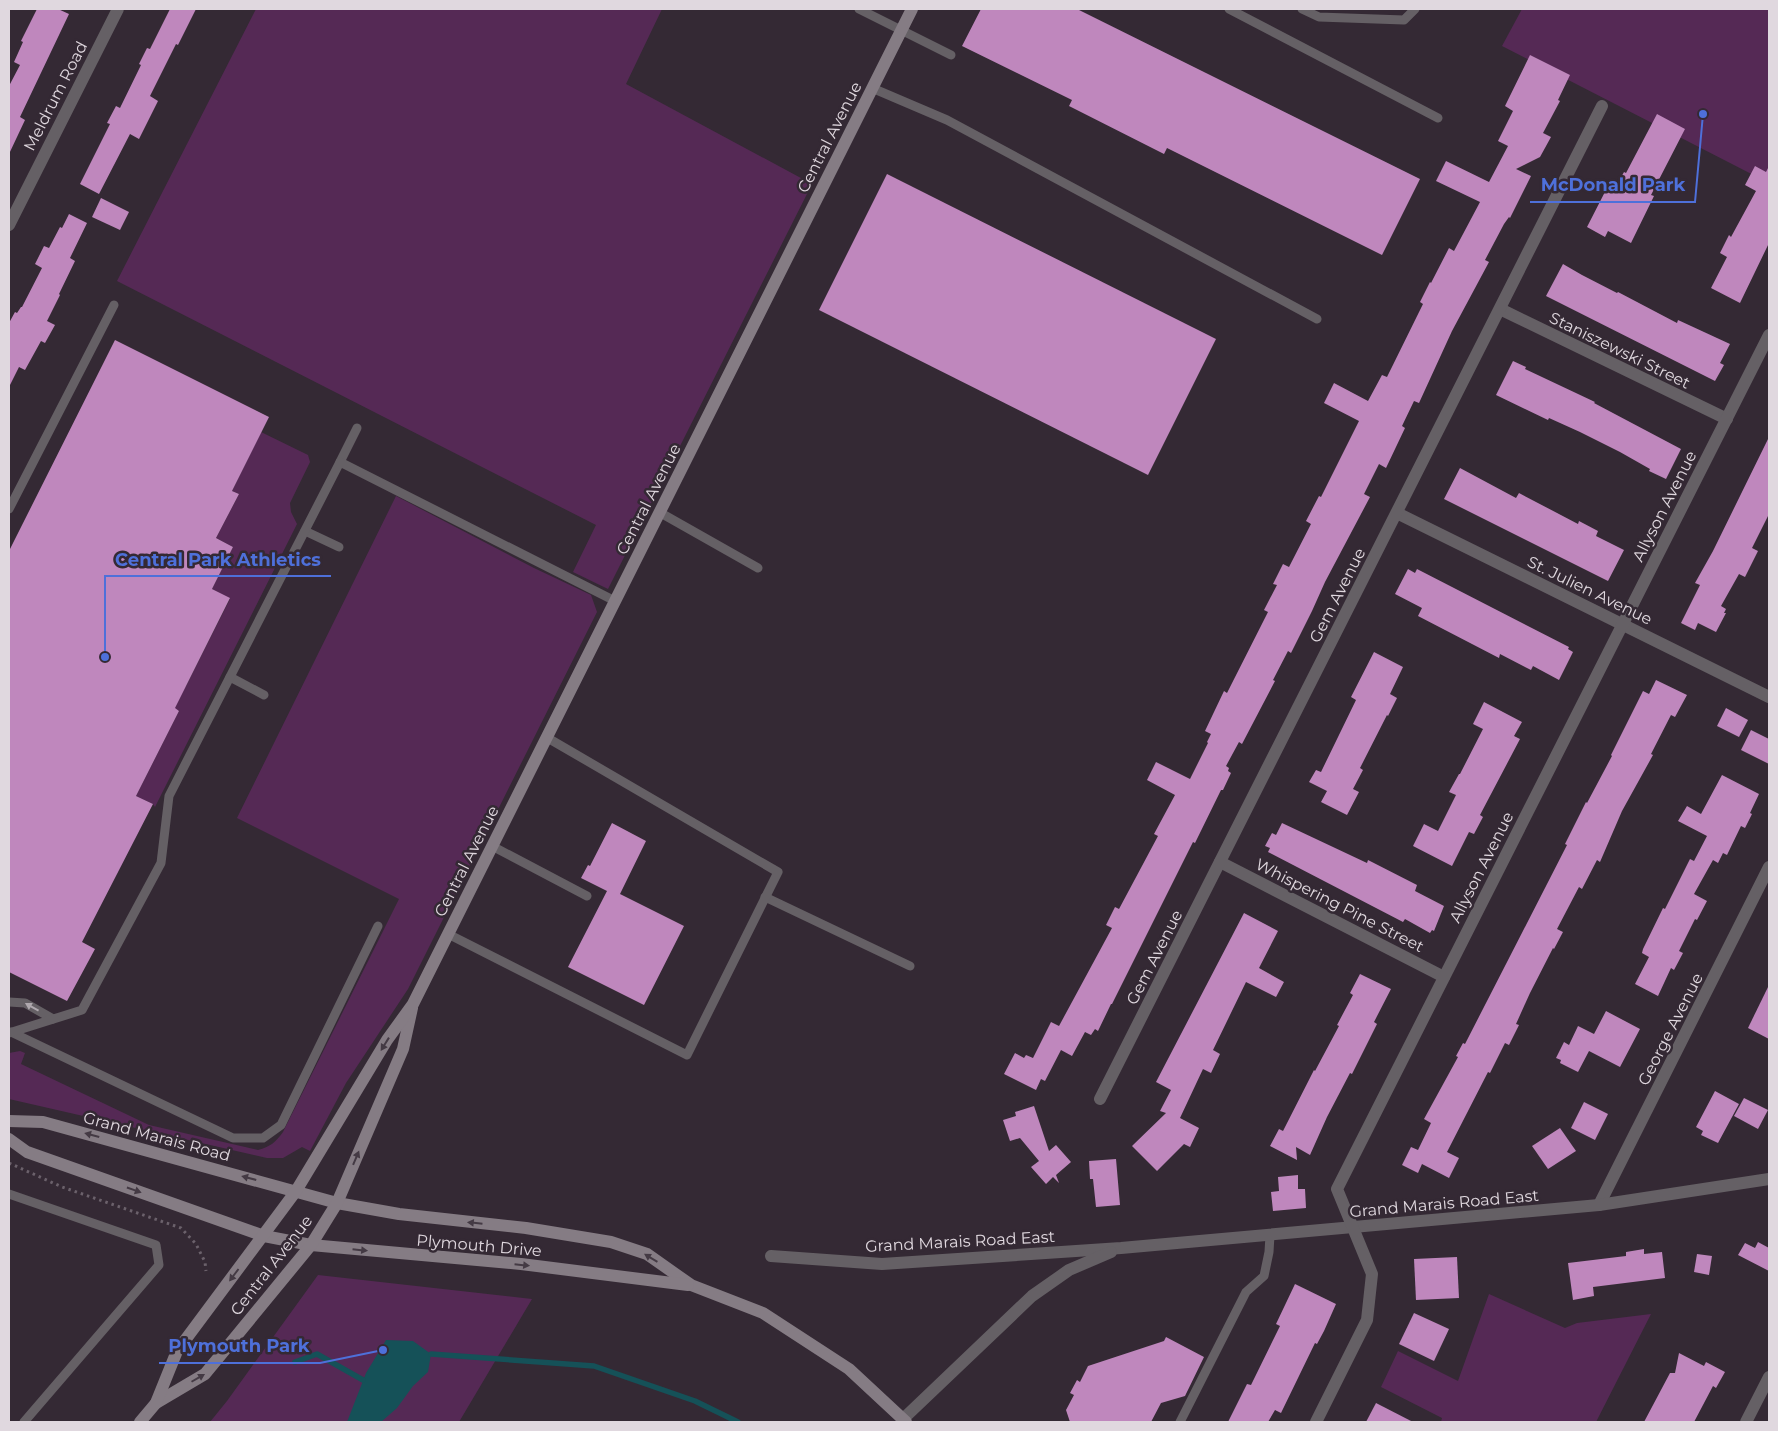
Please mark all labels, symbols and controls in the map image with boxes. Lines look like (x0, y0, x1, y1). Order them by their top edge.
street label: Meldrum Road (20, 38, 91, 154)
street label: Central Avenue (793, 79, 866, 196)
callout: McDonald Park (1530, 169, 1695, 202)
text: McDonald Park (1541, 174, 1685, 196)
street label: Staniszewski Street (1546, 308, 1694, 393)
street label: Central Avenue (612, 441, 685, 558)
street label: Allyson Avenue (1628, 448, 1701, 565)
callout: Central Park Athletics (105, 543, 331, 576)
street label: Gem Avenue (1305, 545, 1369, 646)
text: Central Park Athletics (115, 549, 321, 571)
street label: St. Julien Avenue (1524, 552, 1655, 629)
street label: Central Avenue (430, 803, 503, 920)
street label: Allyson Avenue (1445, 809, 1518, 926)
street label: Whispering Pine Street (1252, 855, 1428, 956)
street label: Gem Avenue (1122, 907, 1186, 1008)
street label: George Avenue (1634, 970, 1707, 1089)
one-way arrow (24, 1003, 39, 1011)
one-way arrow (380, 1037, 389, 1050)
street label: Grand Marais Road (81, 1108, 232, 1165)
one-way arrow (84, 1131, 99, 1139)
one-way arrow (353, 1151, 361, 1165)
one-way arrow (241, 1174, 256, 1182)
street label: Grand Marais Road East (1349, 1186, 1540, 1221)
one-way arrow (127, 1187, 142, 1194)
street label: Central Avenue (226, 1211, 316, 1319)
one-way arrow (467, 1219, 483, 1227)
street label: Grand Marais Road East (865, 1227, 1056, 1256)
street label: Plymouth Drive (416, 1231, 542, 1260)
one-way arrow (352, 1246, 368, 1254)
one-way arrow (644, 1253, 657, 1262)
one-way arrow (514, 1261, 530, 1269)
one-way arrow (229, 1268, 240, 1281)
callout: Plymouth Park (159, 1330, 320, 1363)
text: Plymouth Park (168, 1335, 310, 1357)
one-way arrow (191, 1374, 205, 1383)

